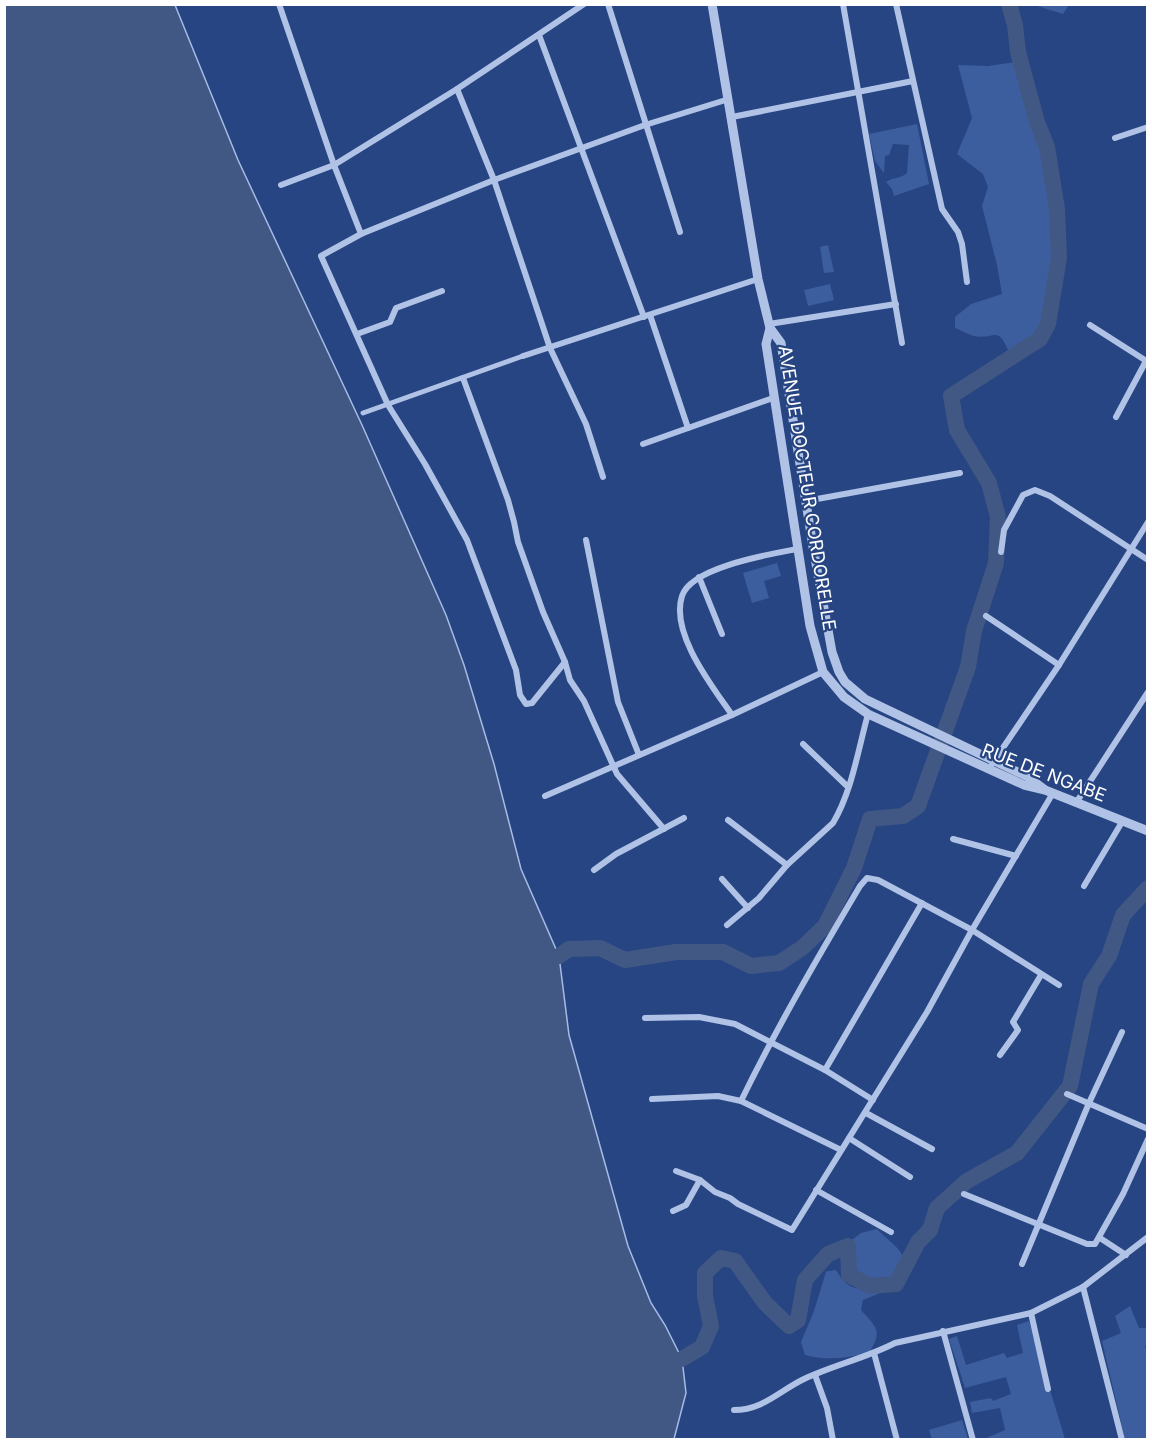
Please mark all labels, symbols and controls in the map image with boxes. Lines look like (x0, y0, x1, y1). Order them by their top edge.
street label: AVENUE DOCTEUR CORDORELLE (775, 344, 840, 632)
street label: RUE DE NGABE (979, 739, 1109, 806)

